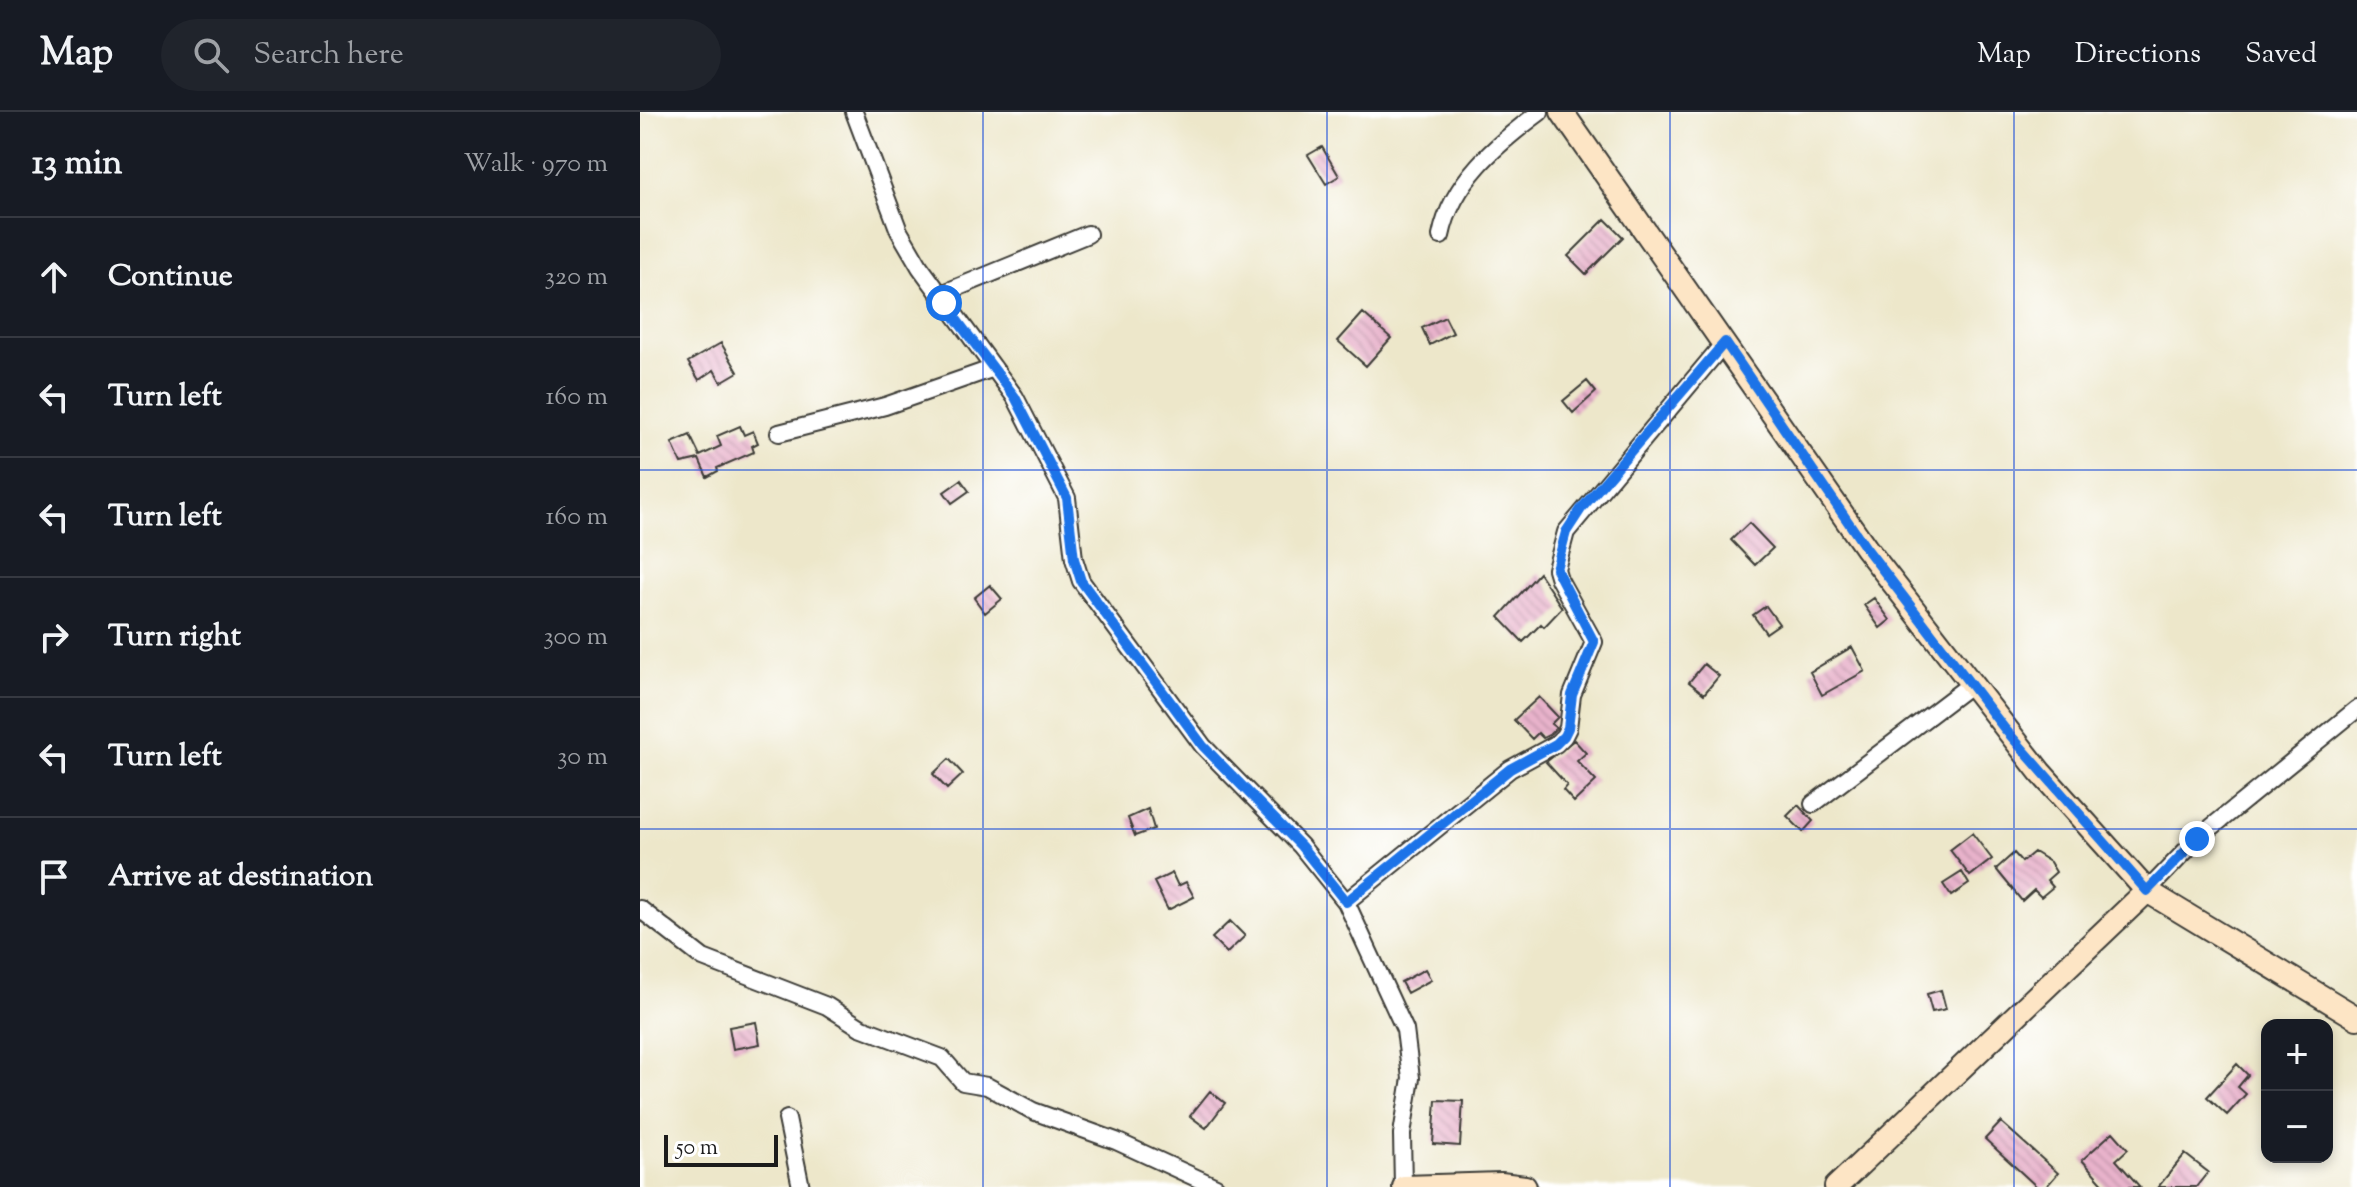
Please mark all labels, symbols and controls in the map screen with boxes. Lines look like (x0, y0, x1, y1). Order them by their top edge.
search box (161, 19, 721, 91)
text: Map (40, 28, 113, 82)
icon: search (189, 33, 233, 77)
text: Search here (253, 34, 404, 77)
text: Map (1977, 35, 2031, 75)
text: Directions (2075, 35, 2201, 75)
text: Saved (2245, 35, 2317, 75)
text: 13 min (32, 140, 122, 189)
text: Walk · 970 m (463, 146, 608, 183)
icon: ahead (32, 255, 76, 299)
text: Continue (108, 256, 233, 299)
text: 320 m (545, 259, 608, 296)
route start (926, 285, 962, 321)
icon: left (32, 375, 76, 419)
text: Turn left (108, 376, 222, 419)
text: 160 m (545, 379, 608, 416)
icon: left (32, 495, 76, 539)
text: Turn left (108, 496, 222, 539)
text: 160 m (545, 499, 608, 536)
icon: right (32, 615, 76, 659)
text: Turn right (108, 616, 241, 659)
text: 300 m (543, 619, 608, 656)
icon: left (32, 735, 76, 779)
text: Turn left (108, 736, 222, 779)
text: 30 m (557, 739, 608, 776)
route end (2179, 821, 2215, 857)
icon: arrive (32, 855, 76, 899)
text: Arrive at destination (108, 856, 373, 899)
map controls (2261, 1019, 2333, 1163)
button: + (2261, 1019, 2333, 1091)
button: − (2261, 1091, 2333, 1163)
scale bar (664, 1131, 778, 1167)
text: 50 m (676, 1133, 718, 1165)

